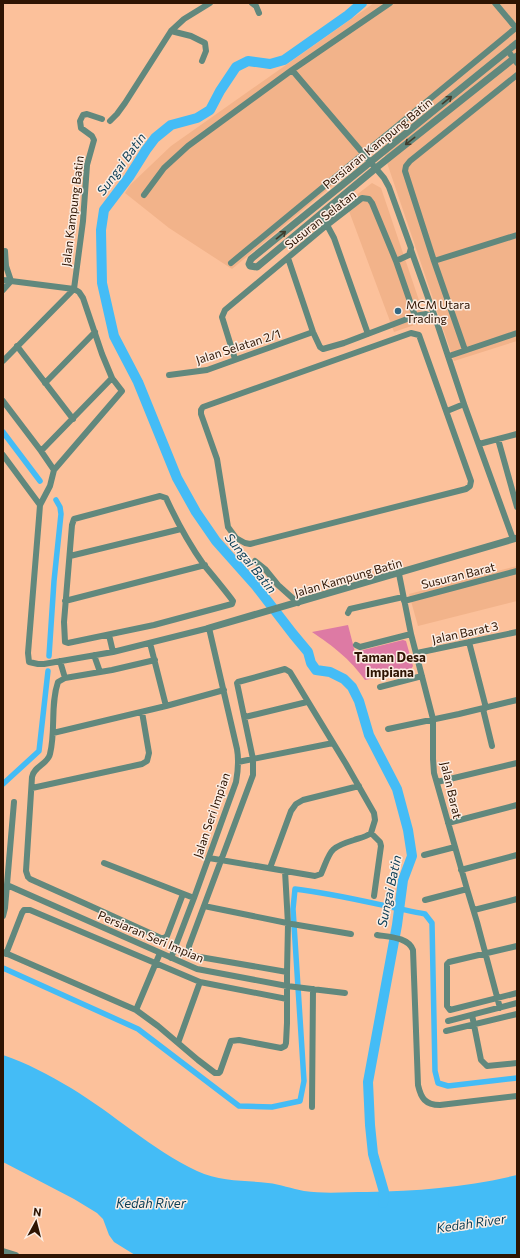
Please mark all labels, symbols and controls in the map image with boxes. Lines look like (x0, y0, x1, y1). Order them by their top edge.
street label: Persiaran Kampung Batin (320, 95, 434, 191)
one-way arrow (442, 95, 452, 104)
water label: Sungai Batin (93, 130, 149, 198)
one-way arrow (404, 137, 415, 146)
street label: Jalan Kampung Batin (58, 155, 87, 267)
street label: Susuran Selatan (281, 187, 359, 251)
one-way arrow (276, 231, 287, 239)
place label: MCM Utara Trading (406, 297, 470, 325)
marker: MCM Utara Trading (393, 306, 403, 316)
street label: Jalan Selatan 2/1 (194, 326, 283, 367)
water label: Sungai Batin (222, 530, 280, 596)
street label: Jalan Kampung Batin (293, 555, 404, 600)
street label: Susuran Barat (419, 559, 497, 591)
street label: Jalan Barat 3 (431, 618, 500, 647)
district label: Taman Desa Impiana (354, 649, 426, 680)
street label: Jalan Barat (438, 760, 465, 820)
street label: Jalan Seri Impian (190, 771, 233, 860)
water label: Sungai Batin (374, 854, 404, 928)
street label: Persiaran Seri Impian (96, 907, 206, 965)
water label: Kedah River (116, 1195, 187, 1211)
north arrow (16, 1202, 56, 1242)
text: N (32, 1205, 42, 1219)
water label: Kedah River (435, 1210, 507, 1236)

